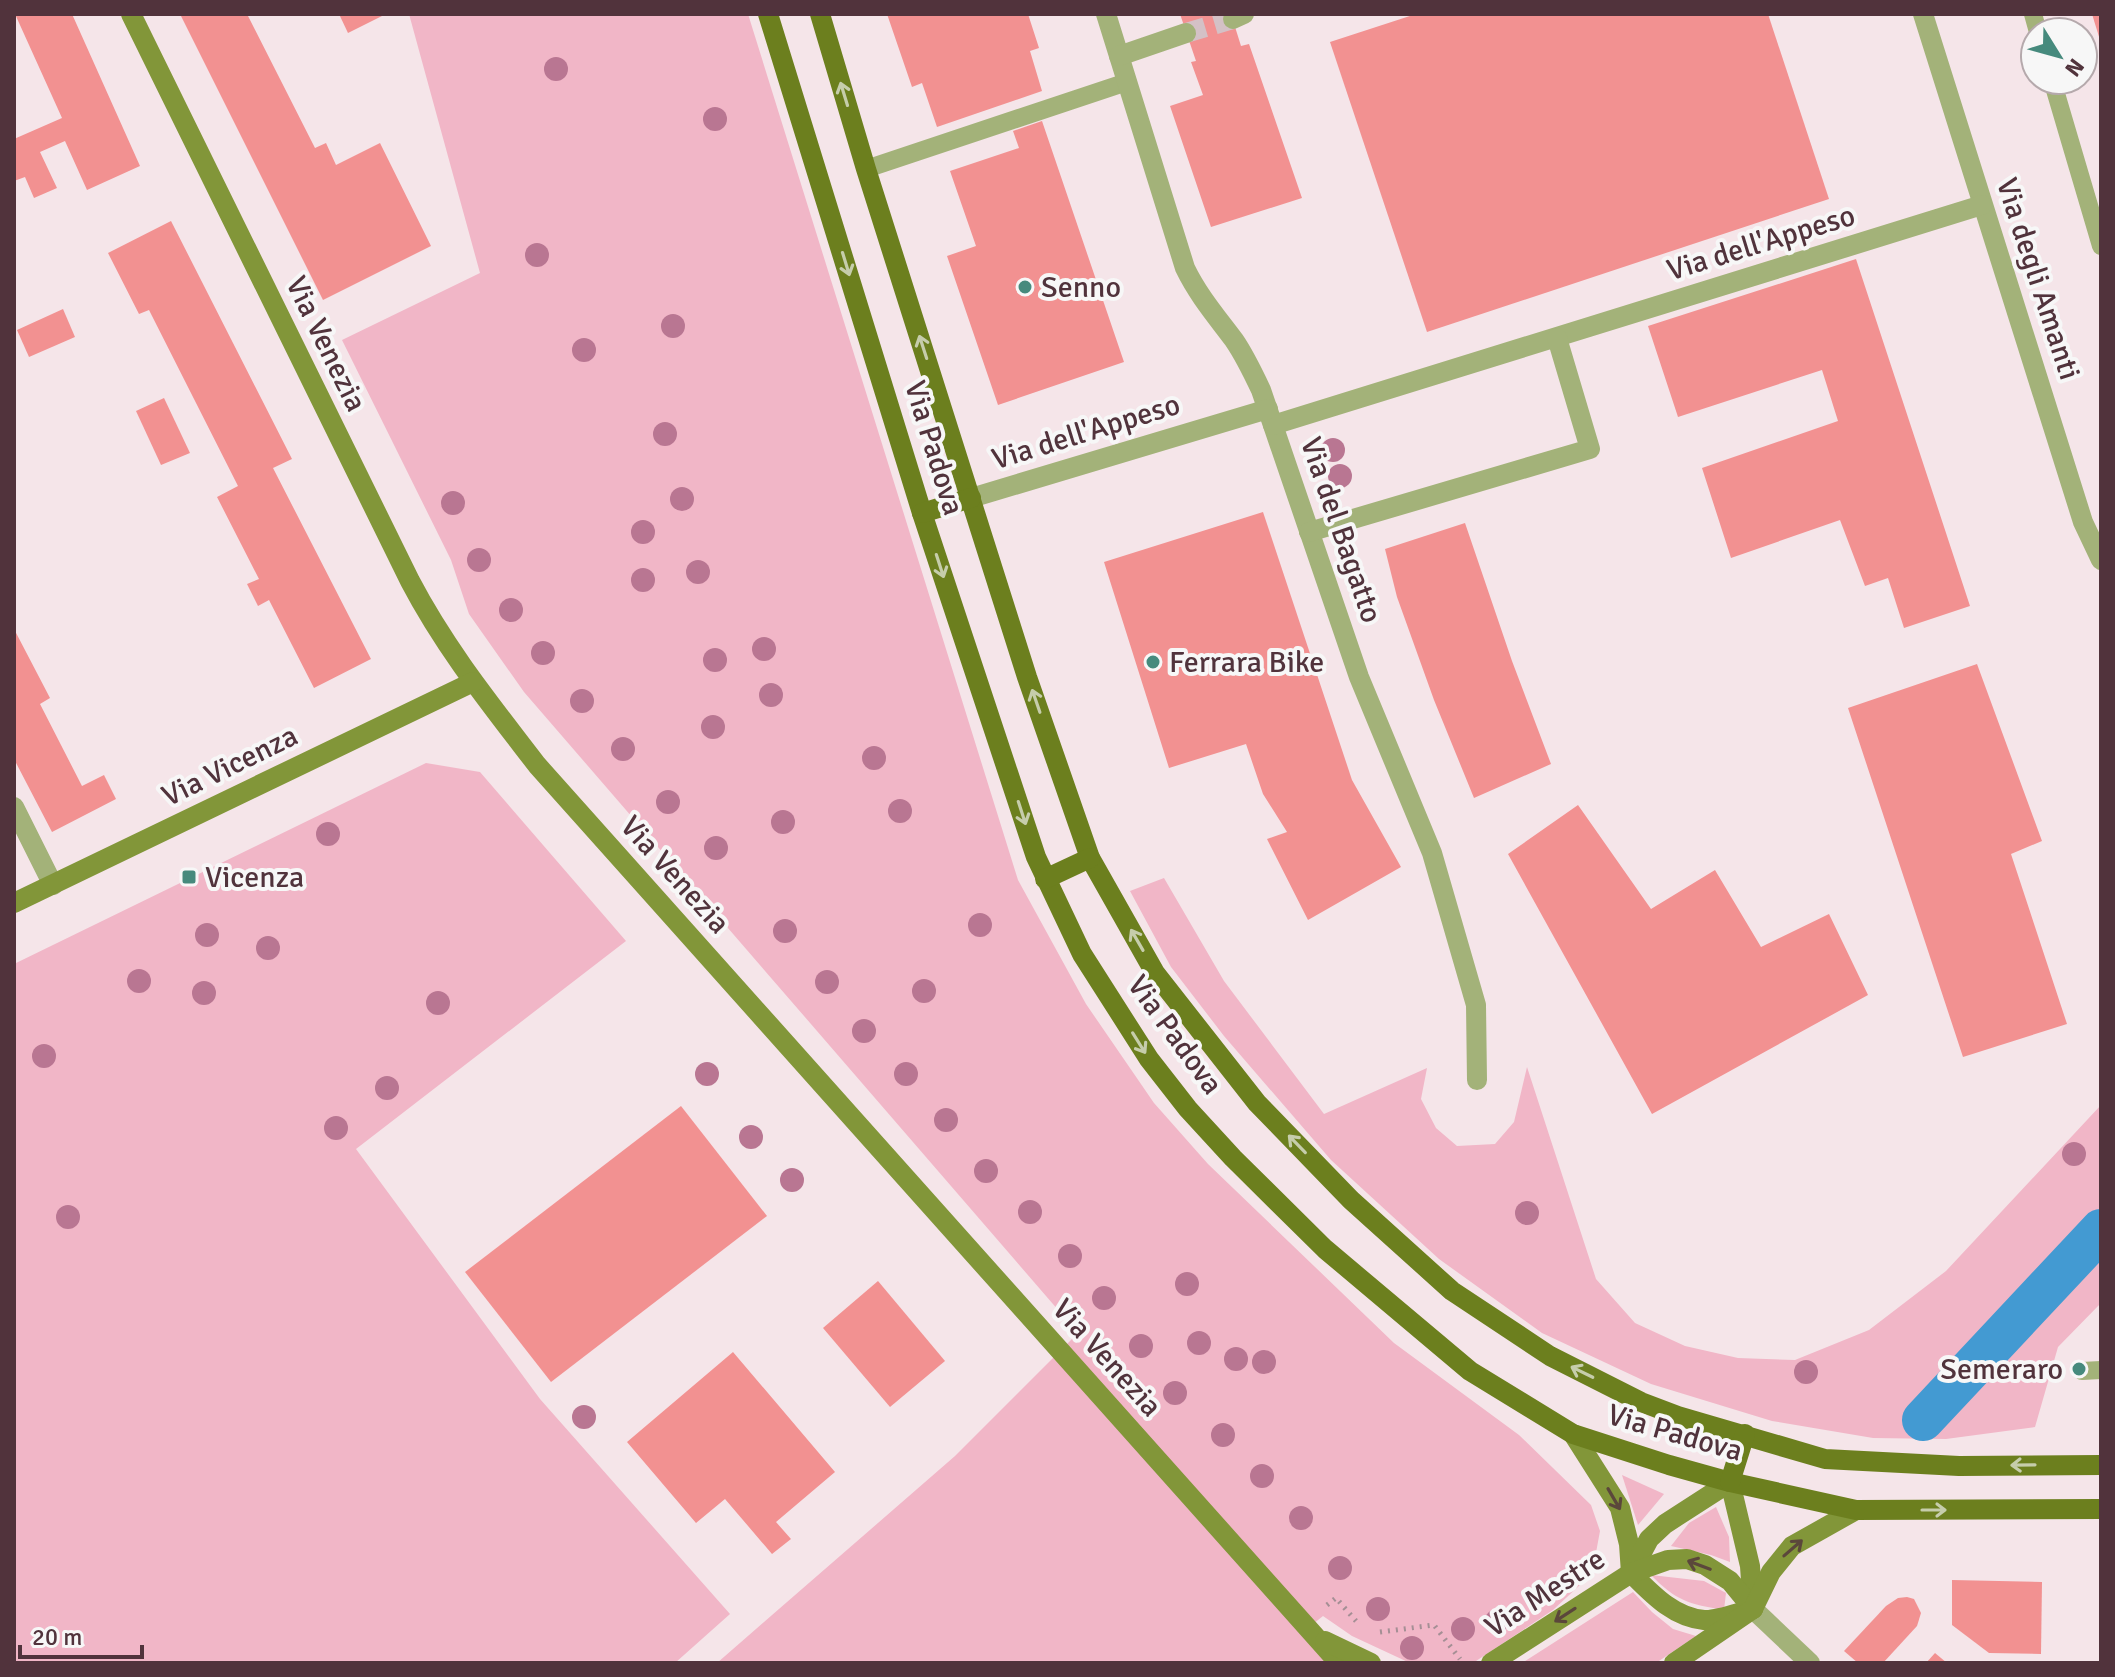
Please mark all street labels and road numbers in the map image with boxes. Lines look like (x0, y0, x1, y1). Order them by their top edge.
street label: Via degli Amanti (1988, 173, 2088, 385)
street label: Via dell'Appeso (1663, 197, 1859, 289)
street label: Via Venezia (277, 270, 375, 418)
street label: Via Padova (896, 376, 972, 520)
street label: Via dell'Appeso (988, 386, 1184, 478)
street label: Via del Bagatto (1292, 432, 1390, 628)
street label: Via Vicenza (156, 717, 304, 815)
street label: Via Venezia (612, 808, 738, 942)
street label: Via Padova (1119, 968, 1231, 1102)
street label: Via Venezia (1044, 1291, 1170, 1425)
street label: Via Padova (1603, 1396, 1747, 1470)
street label: Via Mestre (1478, 1541, 1612, 1645)

